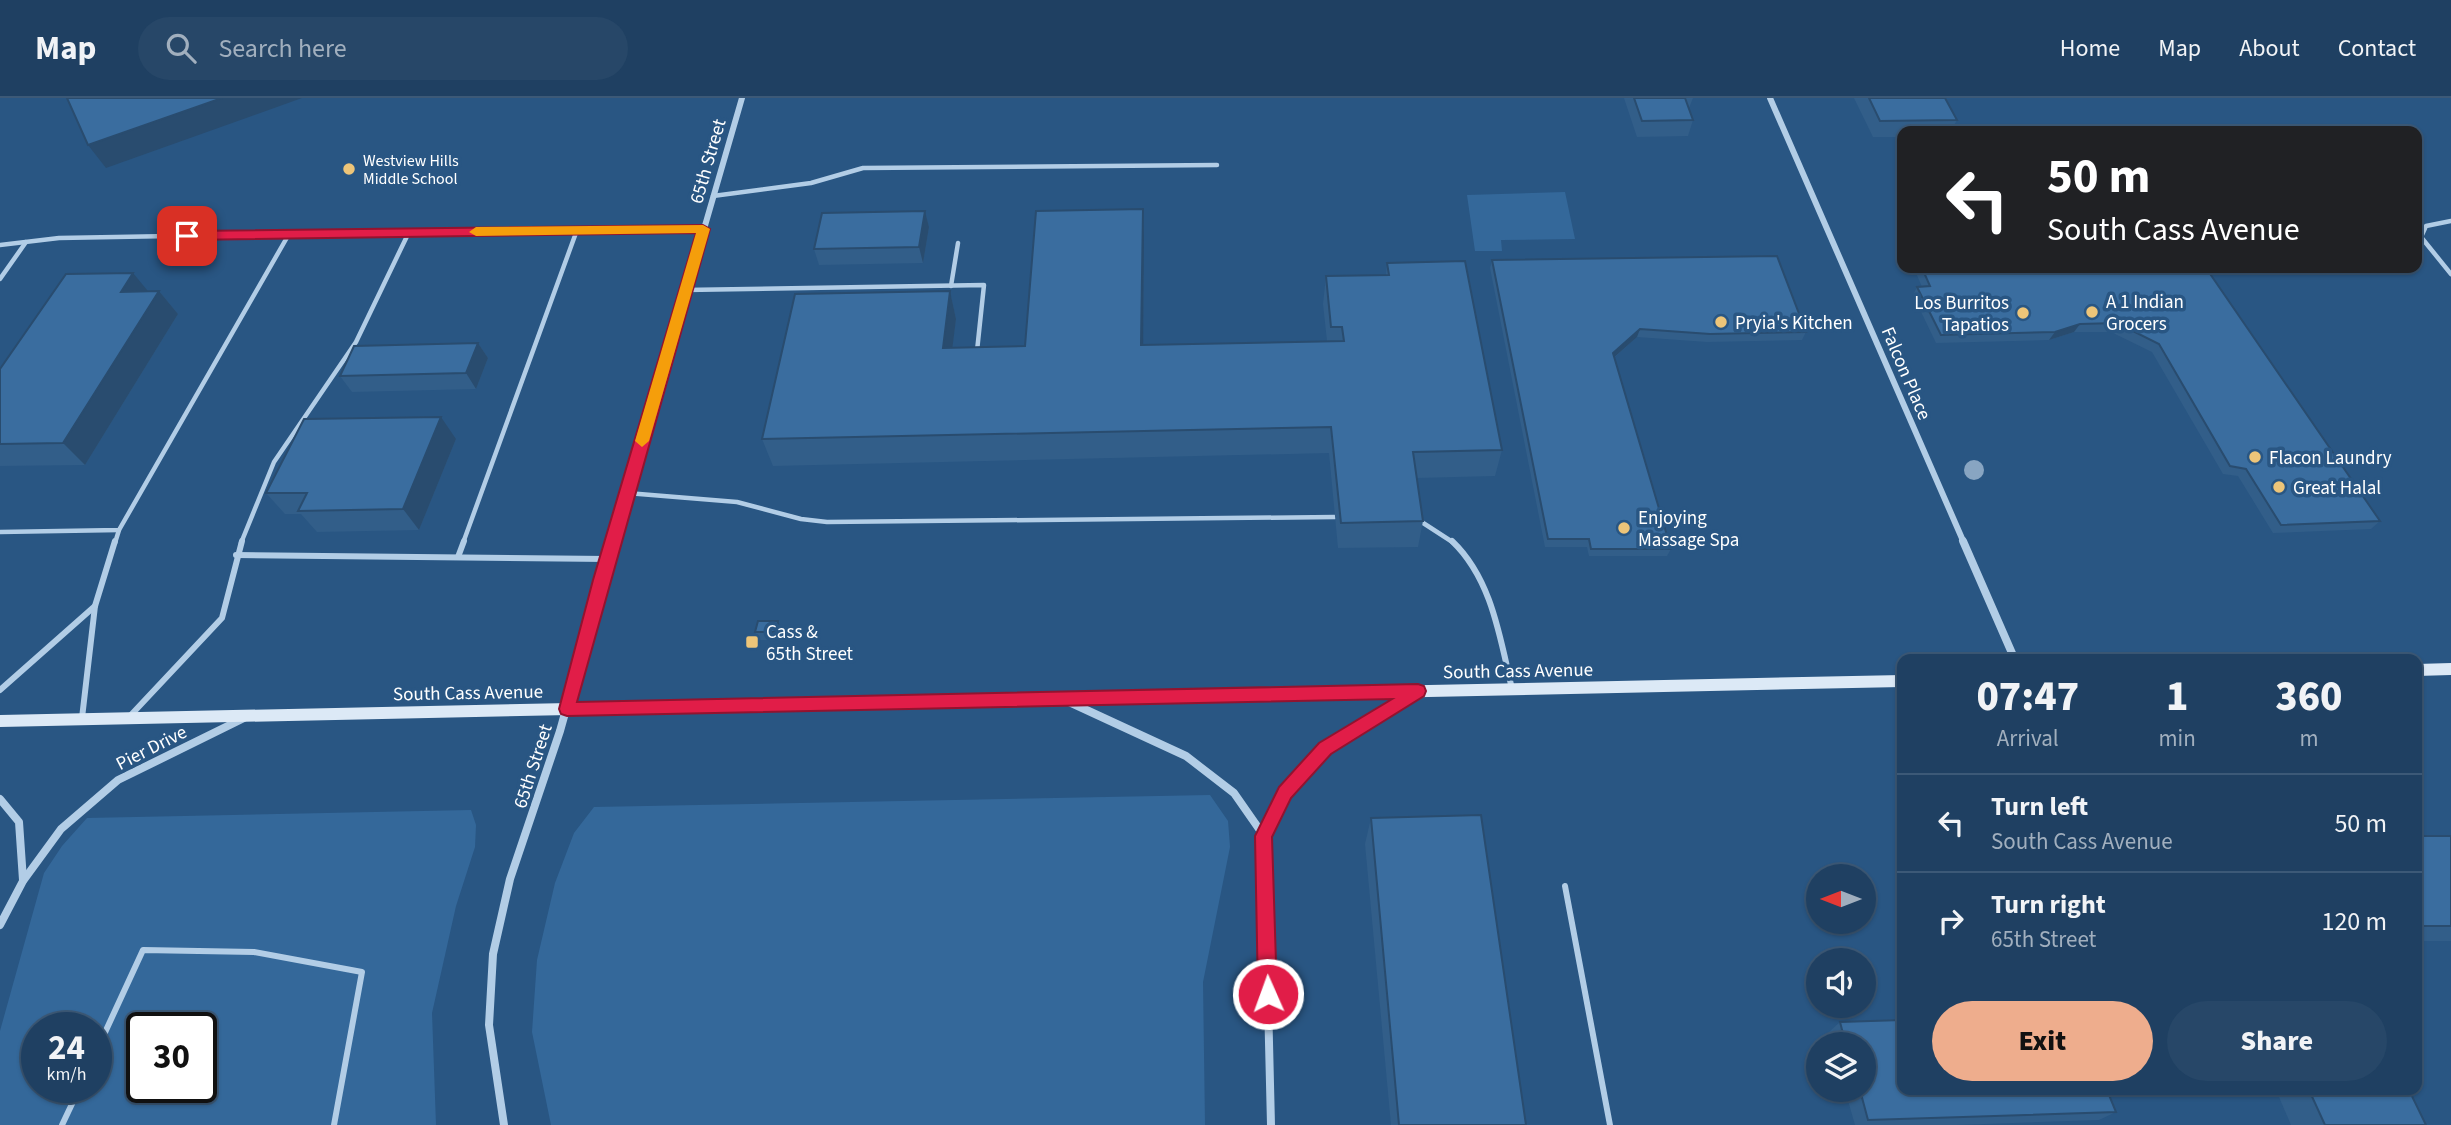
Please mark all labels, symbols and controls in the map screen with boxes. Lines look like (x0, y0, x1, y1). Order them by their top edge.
search box (138, 17, 628, 80)
text: Map (35, 25, 96, 72)
icon: search (162, 29, 200, 67)
text: Search here (218, 30, 347, 67)
text: Home (2060, 31, 2120, 66)
text: Map (2158, 31, 2201, 66)
text: About (2239, 31, 2300, 66)
text: Contact (2338, 31, 2416, 66)
street label: 65th Street (683, 115, 734, 207)
text: 50 m (2047, 142, 2151, 212)
place label: Westview Hills Middle School (363, 150, 459, 190)
icon: left (1932, 154, 2023, 245)
marker: Westview Hills Middle School (341, 161, 357, 177)
pin (157, 206, 217, 266)
text: South Cass Avenue (2047, 207, 2300, 253)
icon: arrive (168, 217, 206, 255)
place label: A 1 Indian Grocers (2106, 289, 2184, 338)
place label: Los Burritos Tapatios (1914, 290, 2009, 339)
marker: A 1 Indian Grocers (2084, 304, 2100, 320)
marker: Los Burritos Tapatios (2015, 305, 2031, 321)
place label: Pryia's Kitchen (1735, 310, 1853, 337)
marker: Pryia's Kitchen (1713, 314, 1729, 330)
street label: Falcon Place (1874, 323, 1937, 424)
place label: Flacon Laundry (2269, 445, 2392, 472)
marker: Flacon Laundry (2247, 449, 2263, 465)
place label: Great Halal (2293, 475, 2381, 502)
marker: Great Halal (2271, 479, 2287, 495)
place label: Enjoying Massage Spa (1638, 505, 1739, 554)
marker: Enjoying Massage Spa (1616, 520, 1632, 536)
place label: Cass & 65th Street (766, 619, 854, 668)
marker: Cass & 65th Street (744, 634, 760, 650)
street label: South Cass Avenue (1443, 657, 1593, 686)
text: 07:47 (1976, 667, 2079, 727)
text: 1 (2166, 667, 2188, 727)
text: 360 (2275, 667, 2343, 727)
street label: South Cass Avenue (393, 679, 543, 708)
street label: Pier Drive (111, 719, 192, 778)
street label: 65th Street (507, 720, 560, 812)
text: Arrival (1997, 722, 2059, 755)
text: min (2159, 722, 2196, 755)
text: m (2299, 722, 2318, 755)
text: Turn left (1991, 788, 2088, 825)
icon: left (1932, 804, 1970, 842)
text: 50 m (2334, 805, 2387, 842)
text: South Cass Avenue (1991, 825, 2173, 858)
north arrow (1806, 864, 1876, 934)
map controls (1806, 864, 1876, 1102)
text: Turn right (1991, 886, 2106, 923)
icon: right (1932, 902, 1970, 940)
text: 120 m (2321, 903, 2387, 940)
text: 65th Street (1991, 923, 2096, 956)
button: sound (1806, 948, 1876, 1018)
position arrow (1231, 957, 1305, 1031)
button: Exit (1932, 1001, 2153, 1081)
button: Share (2167, 1001, 2387, 1081)
speed limit sign: 30 (126, 1012, 217, 1103)
text: 24 (48, 1023, 85, 1073)
button: layers (1806, 1032, 1876, 1102)
text: km/h (47, 1062, 86, 1087)

